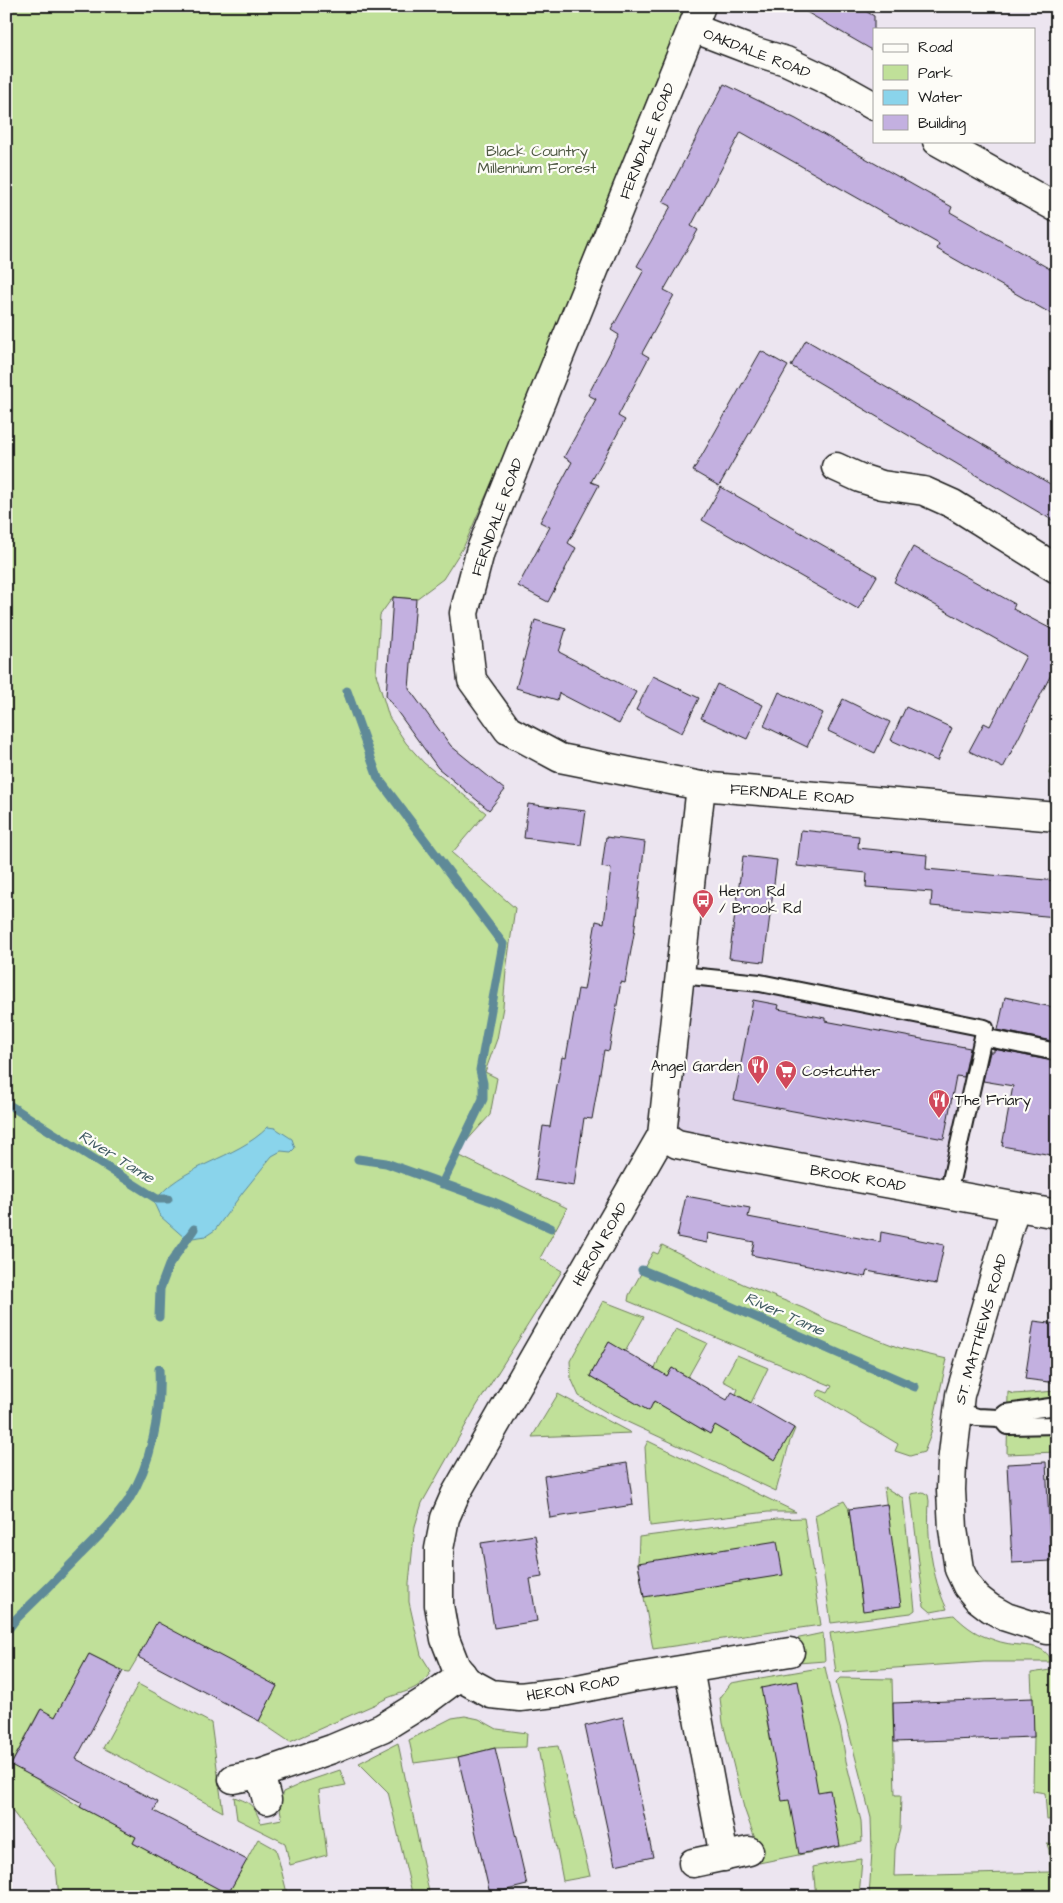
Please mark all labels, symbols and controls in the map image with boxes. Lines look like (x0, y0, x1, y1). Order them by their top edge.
street label: OAKDALE ROAD (700, 23, 814, 84)
legend (873, 28, 1036, 142)
text: Road (918, 37, 953, 58)
text: Park (918, 63, 953, 84)
street label: FERNDALE ROAD (614, 79, 681, 203)
text: Water (918, 87, 962, 108)
text: Building (918, 113, 966, 135)
park label: Black Country Millennium Forest (478, 141, 596, 179)
street label: FERNDALE ROAD (466, 455, 529, 579)
street label: FERNDALE ROAD (729, 779, 855, 810)
place label: Heron Rd / Brook Rd (719, 881, 802, 919)
bus stop icon: Heron Rd / Brook Rd (691, 888, 715, 919)
restaurant icon: Angel Garden (746, 1054, 770, 1085)
place label: Angel Garden (651, 1056, 742, 1078)
supermarket icon: Costcutter (774, 1059, 798, 1090)
place label: Costcutter (802, 1061, 880, 1082)
restaurant icon: The Friary (927, 1088, 951, 1119)
place label: The Friary (955, 1090, 1031, 1112)
water label: River Tame (74, 1125, 160, 1189)
street label: BROOK ROAD (809, 1160, 908, 1197)
street label: HERON ROAD (568, 1198, 633, 1290)
street label: ST. MATTHEWS ROAD (950, 1251, 1013, 1407)
water label: River Tame (741, 1287, 829, 1342)
street label: HERON ROAD (525, 1670, 622, 1707)

